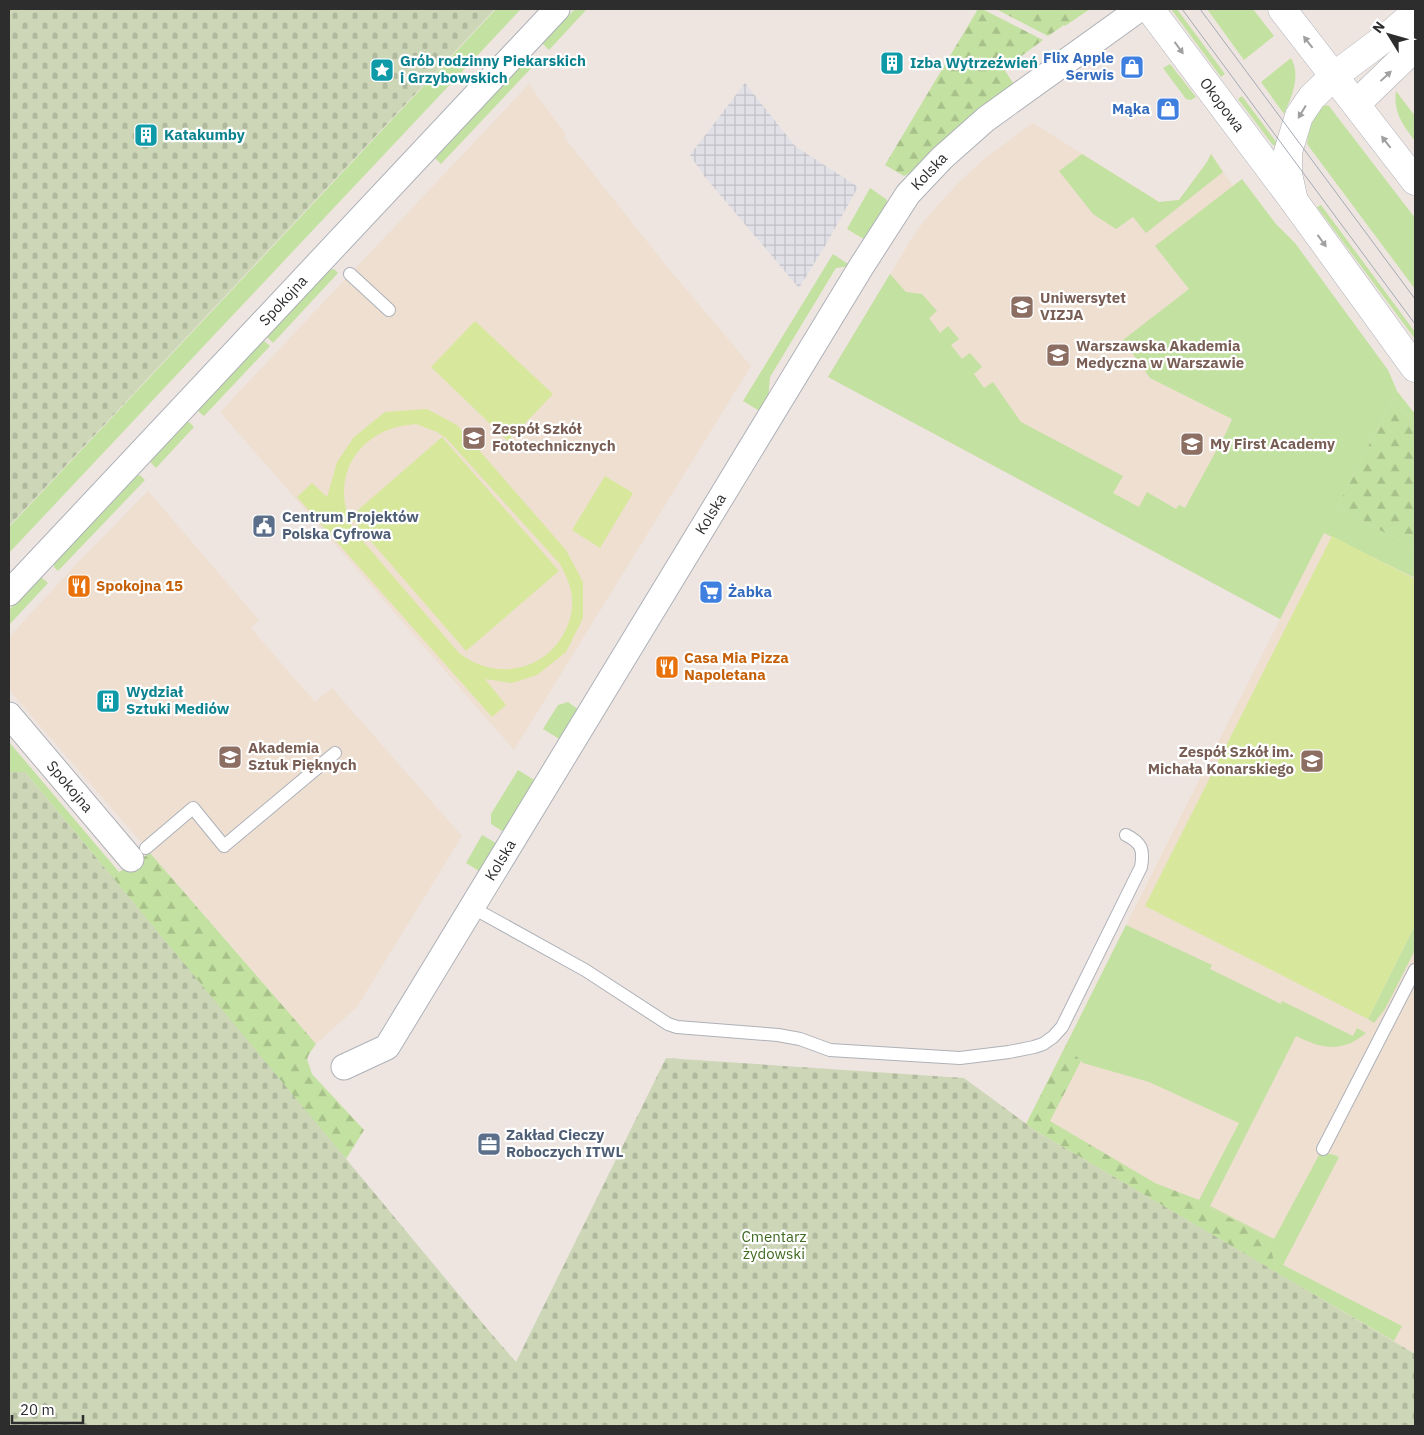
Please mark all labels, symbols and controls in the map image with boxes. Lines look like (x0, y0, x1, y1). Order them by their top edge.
north arrow (1364, 10, 1414, 60)
text: N (1368, 18, 1389, 37)
one-way arrow (1303, 36, 1314, 49)
one-way arrow (1174, 41, 1184, 55)
place label: Flix Apple Serwis (1043, 48, 1114, 84)
building icon: Izba Wytrzeźwień (879, 50, 905, 76)
place label: Grób rodzinny Piekarskich i Grzybowskich (400, 51, 586, 87)
place label: Izba Wytrzeźwień (910, 53, 1038, 72)
shop icon: Flix Apple Serwis (1119, 54, 1145, 80)
place icon: Grób rodzinny Piekarskich i Grzybowskich (369, 57, 395, 83)
one-way arrow (1380, 70, 1392, 82)
street label: Okopowa (1196, 74, 1249, 136)
shop icon: Mąka (1155, 96, 1181, 122)
place label: Mąka (1112, 99, 1150, 118)
one-way arrow (1298, 105, 1307, 118)
building icon: Katakumby (133, 122, 159, 148)
place label: Katakumby (164, 125, 245, 144)
one-way arrow (1380, 136, 1391, 149)
street label: Kolska (907, 148, 951, 194)
one-way arrow (1317, 234, 1327, 248)
street label: Spokojna (255, 271, 311, 329)
place label: Uniwersytet VIZJA (1040, 288, 1126, 324)
school or university icon: Uniwersytet VIZJA (1009, 294, 1035, 320)
place label: Warszawska Akademia Medyczna w Warszawie (1076, 336, 1244, 372)
school or university icon: Warszawska Akademia Medyczna w Warszawie (1045, 342, 1071, 368)
place label: Zespół Szkół Fototechnicznych (492, 419, 616, 455)
school or university icon: Zespół Szkół Fototechnicznych (461, 425, 487, 451)
school or university icon: My First Academy (1179, 431, 1205, 457)
place label: My First Academy (1210, 434, 1335, 453)
street label: Kolska (691, 490, 730, 538)
place label: Centrum Projektów Polska Cyfrowa (282, 507, 419, 543)
public building icon: Centrum Projektów Polska Cyfrowa (251, 513, 277, 539)
restaurant icon: Spokojna 15 (66, 573, 92, 599)
place label: Spokojna 15 (96, 576, 183, 595)
supermarket icon: Żabka (698, 579, 724, 605)
place label: Żabka (728, 582, 772, 601)
place label: Casa Mia Pizza Napoletana (684, 648, 789, 684)
restaurant icon: Casa Mia Pizza Napoletana (654, 654, 680, 680)
place label: Wydział Sztuki Mediów (126, 682, 230, 718)
building icon: Wydział Sztuki Mediów (95, 688, 121, 714)
place label: Akademia Sztuk Pięknych (248, 738, 357, 774)
place label: Zespół Szkół im. Michała Konarskiego (1148, 742, 1294, 778)
school or university icon: Akademia Sztuk Pięknych (217, 744, 243, 770)
school or university icon: Zespół Szkół im. Michała Konarskiego (1299, 748, 1325, 774)
street label: Spokojna (43, 757, 97, 816)
street label: Kolska (480, 836, 520, 884)
place label: Zakład Cieczy Roboczych ITWL (506, 1125, 623, 1161)
office icon: Zakład Cieczy Roboczych ITWL (476, 1131, 502, 1157)
park label: Cmentarz żydowski (742, 1227, 806, 1263)
scale bar (12, 1392, 84, 1424)
text: 20 m (20, 1400, 55, 1419)

